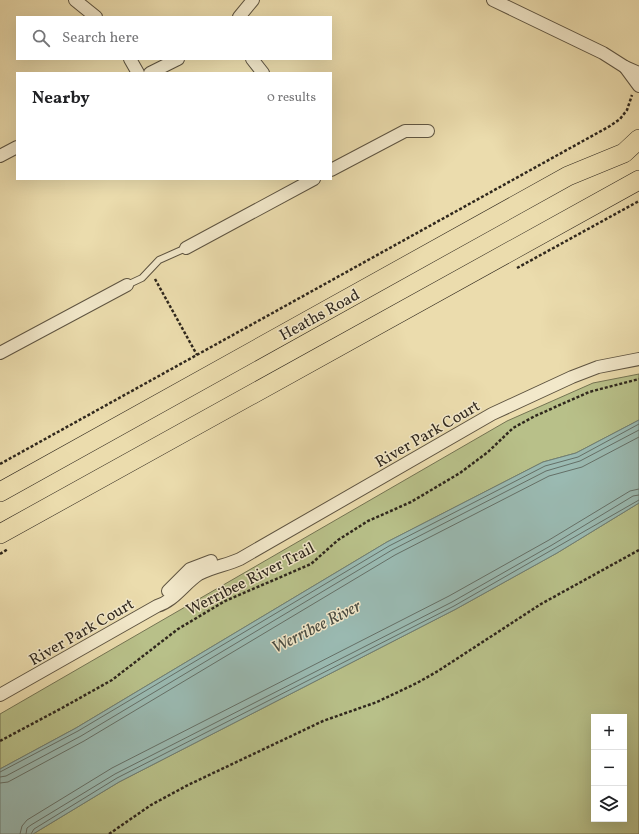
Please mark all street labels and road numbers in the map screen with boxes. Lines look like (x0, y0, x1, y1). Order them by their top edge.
street label: Heaths Road (276, 285, 364, 347)
street label: River Park Court (372, 396, 485, 474)
street label: Werribee River Trail (183, 538, 319, 622)
street label: River Park Court (26, 594, 139, 672)

